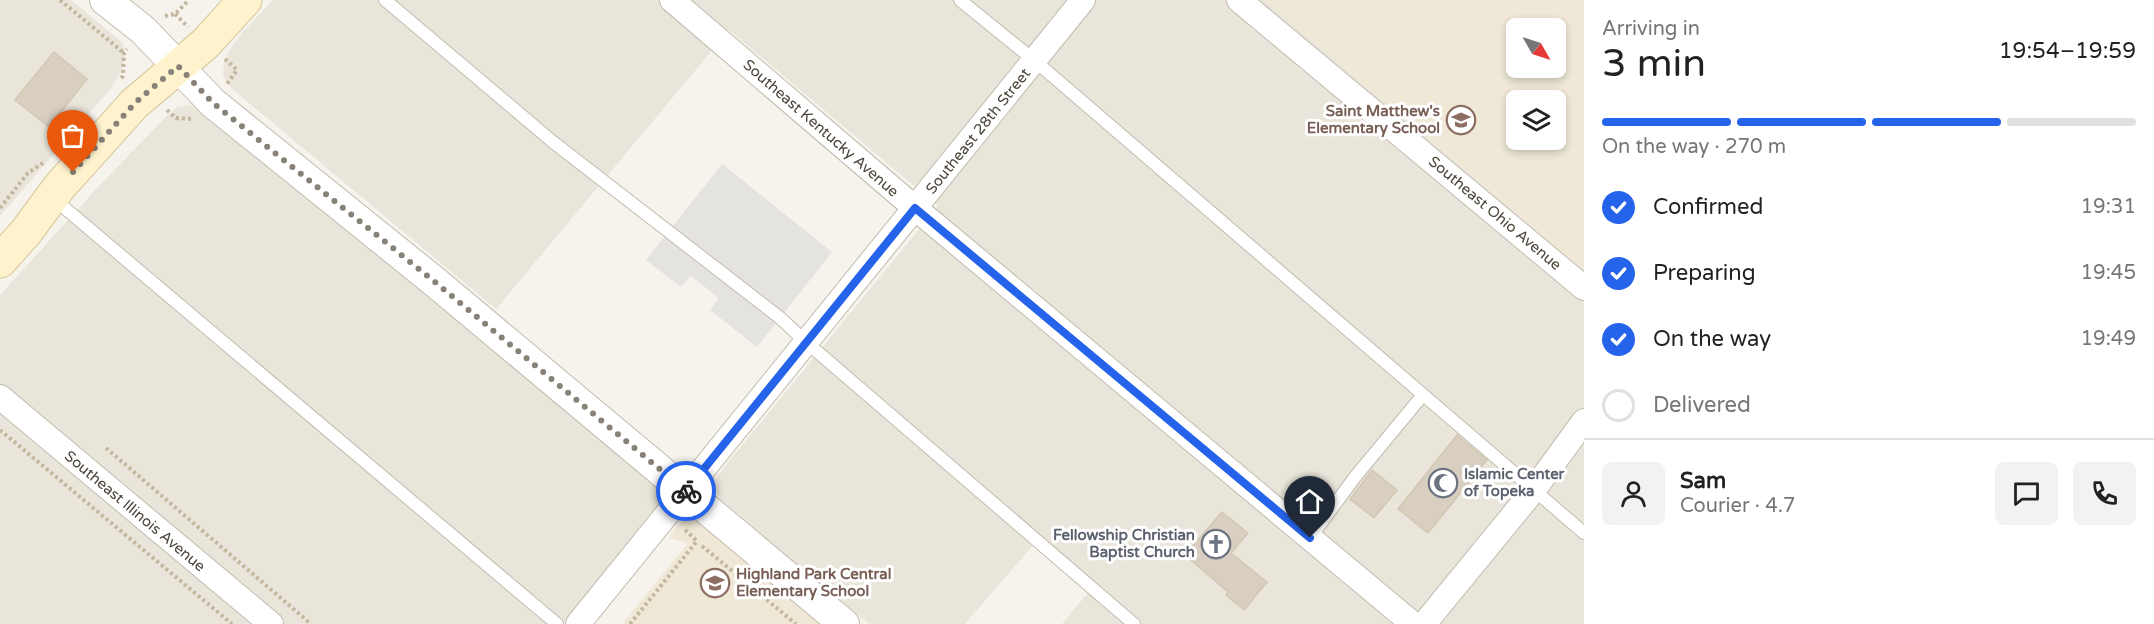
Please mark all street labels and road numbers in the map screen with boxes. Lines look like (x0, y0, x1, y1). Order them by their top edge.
street label: Southeast Kentucky Avenue (740, 56, 902, 200)
street label: Southeast 28th Street (922, 64, 1034, 197)
street label: Southeast Ohio Avenue (1425, 152, 1565, 274)
street label: Southeast Illinois Avenue (61, 447, 209, 575)

